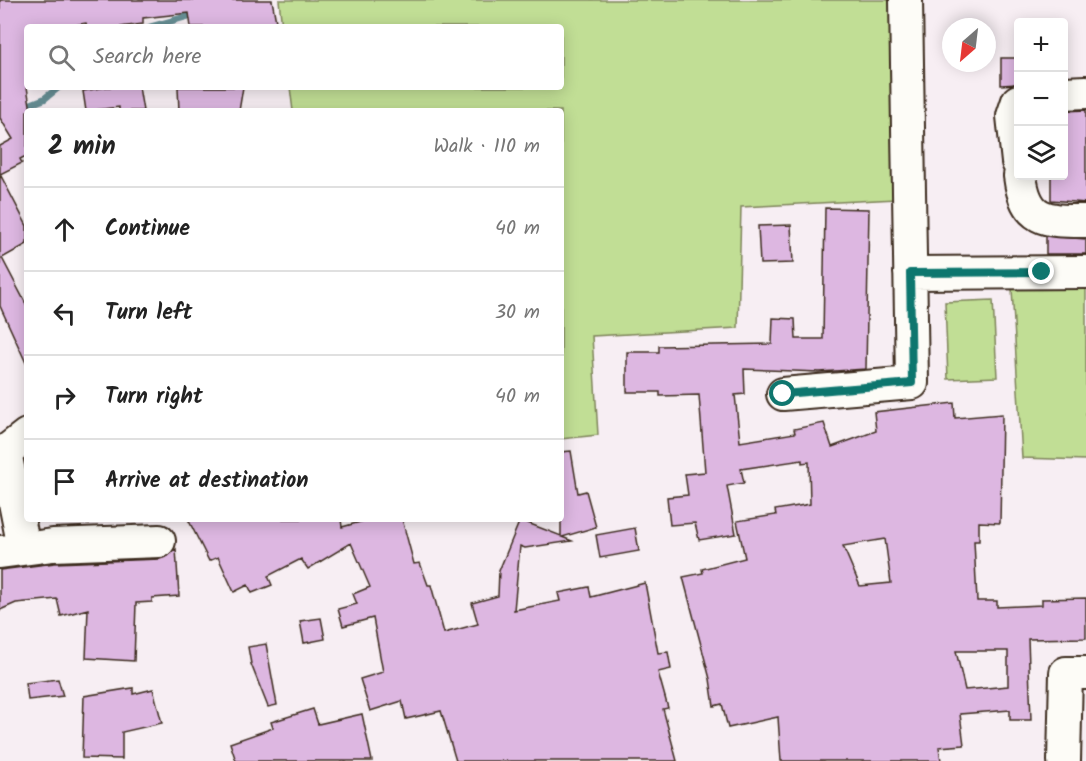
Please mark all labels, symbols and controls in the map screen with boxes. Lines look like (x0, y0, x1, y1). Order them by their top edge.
north arrow (942, 18, 996, 72)
map controls (1014, 18, 1068, 180)
button: + (1014, 18, 1068, 72)
search box (24, 24, 564, 90)
text: Search here (93, 40, 201, 75)
icon: search (45, 41, 78, 74)
button: − (1014, 72, 1068, 126)
text: 2 min (48, 126, 116, 168)
button: layers (1014, 126, 1068, 180)
text: Walk · 110 m (433, 131, 540, 163)
text: Continue (105, 212, 190, 247)
icon: ahead (48, 213, 81, 246)
text: 40 m (495, 213, 540, 245)
route end (1028, 258, 1054, 284)
text: Turn left (105, 296, 192, 331)
icon: left (48, 297, 81, 330)
text: 30 m (495, 297, 540, 329)
text: Turn right (105, 380, 203, 415)
route start (769, 380, 795, 406)
icon: right (48, 381, 81, 414)
text: 40 m (495, 381, 540, 413)
text: Arrive at destination (105, 464, 308, 499)
icon: arrive (48, 465, 81, 498)

